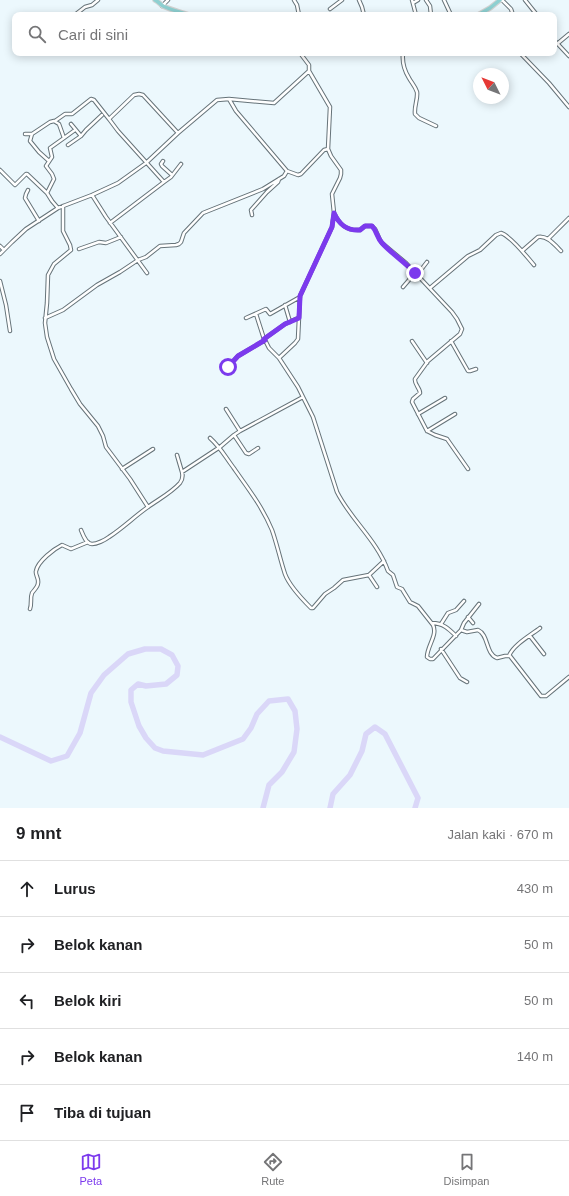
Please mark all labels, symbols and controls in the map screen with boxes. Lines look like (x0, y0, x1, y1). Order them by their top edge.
search box (12, 12, 557, 56)
icon: search (26, 23, 48, 45)
text: Cari di sini (58, 26, 128, 43)
north arrow (473, 68, 509, 104)
route end (406, 264, 424, 282)
route start (219, 358, 237, 376)
text: 9 mnt (16, 824, 61, 843)
text: Jalan kaki · 670 m (448, 827, 553, 842)
icon: ahead (16, 878, 38, 900)
text: Lurus (54, 880, 96, 897)
text: 430 m (517, 881, 553, 896)
icon: right (16, 934, 38, 956)
text: Belok kanan (54, 936, 142, 953)
text: 50 m (524, 937, 553, 952)
icon: left (16, 990, 38, 1012)
text: Belok kiri (54, 992, 122, 1009)
text: 50 m (524, 993, 553, 1008)
icon: right (16, 1046, 38, 1068)
text: Belok kanan (54, 1048, 142, 1065)
text: 140 m (517, 1049, 553, 1064)
icon: arrive (16, 1102, 38, 1124)
text: Tiba di tujuan (54, 1104, 151, 1121)
tab: Peta (80, 1151, 102, 1187)
tab: Rute (261, 1151, 285, 1187)
tab: Disimpan (444, 1151, 489, 1187)

